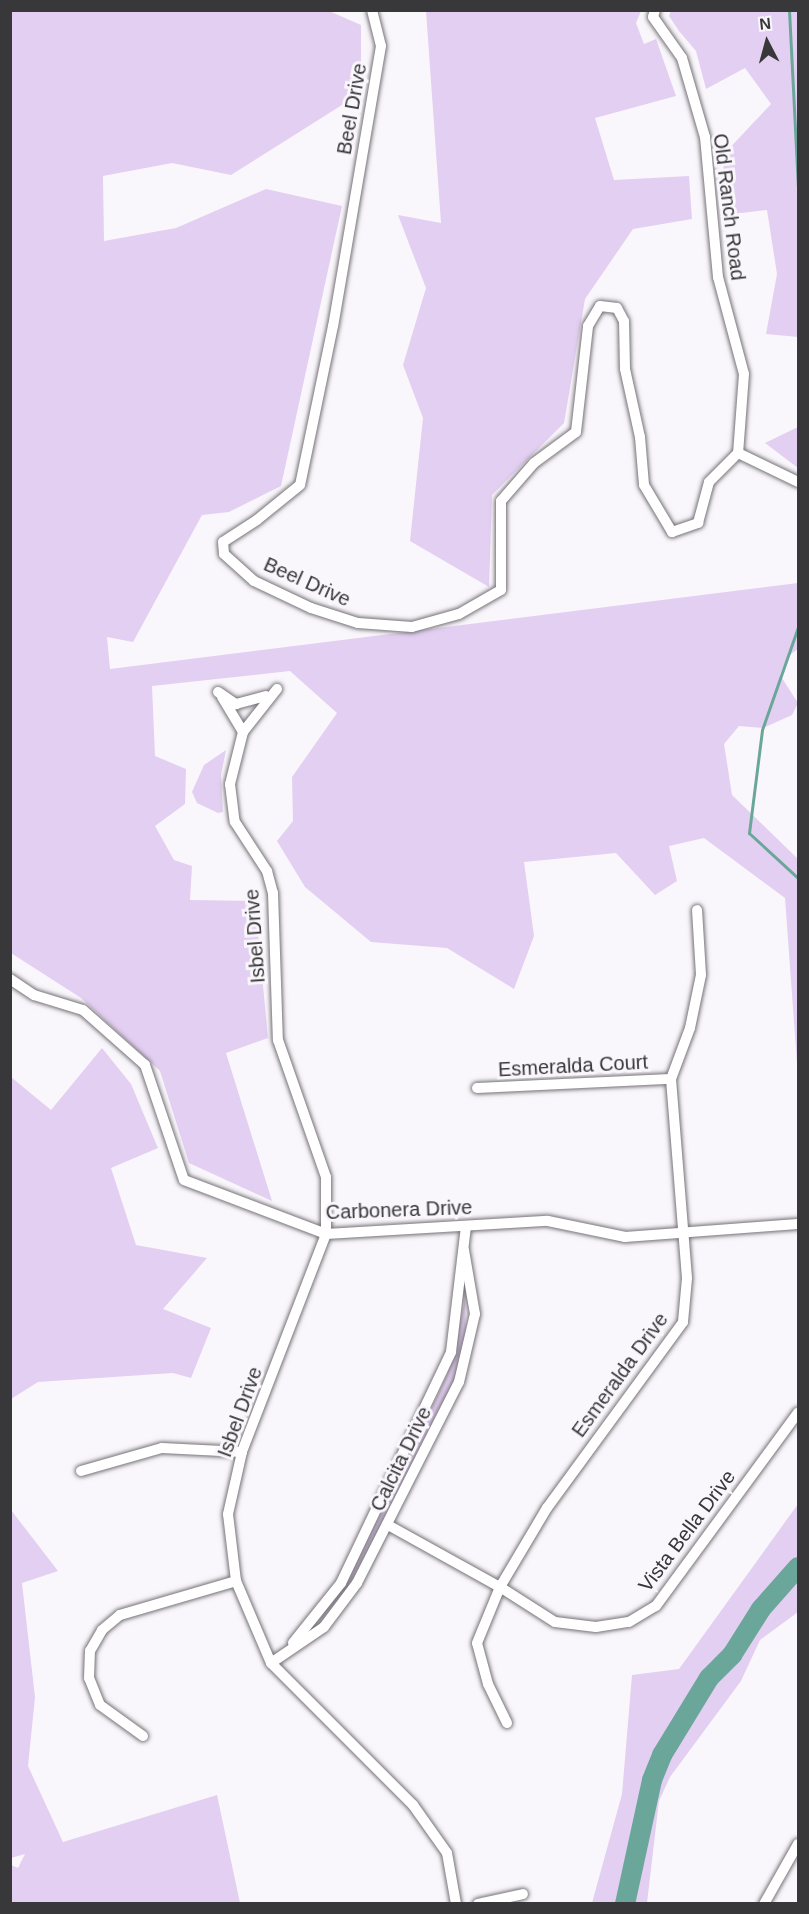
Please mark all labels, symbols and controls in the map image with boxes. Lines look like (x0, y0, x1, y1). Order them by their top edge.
north arrow (737, 12, 797, 72)
text: N (758, 15, 772, 33)
street label: Beel Drive (332, 61, 372, 157)
street label: Old Ranch Road (708, 132, 750, 282)
street label: Beel Drive (260, 552, 354, 612)
street label: Isbel Drive (240, 888, 270, 984)
street label: Esmeralda Court (497, 1050, 649, 1082)
street label: Carbonera Drive (325, 1195, 473, 1225)
street label: Esmeralda Drive (567, 1308, 673, 1442)
street label: Isbel Drive (213, 1364, 267, 1460)
street label: Calcita Drive (365, 1403, 437, 1515)
street label: Vista Bella Drive (633, 1465, 741, 1597)

